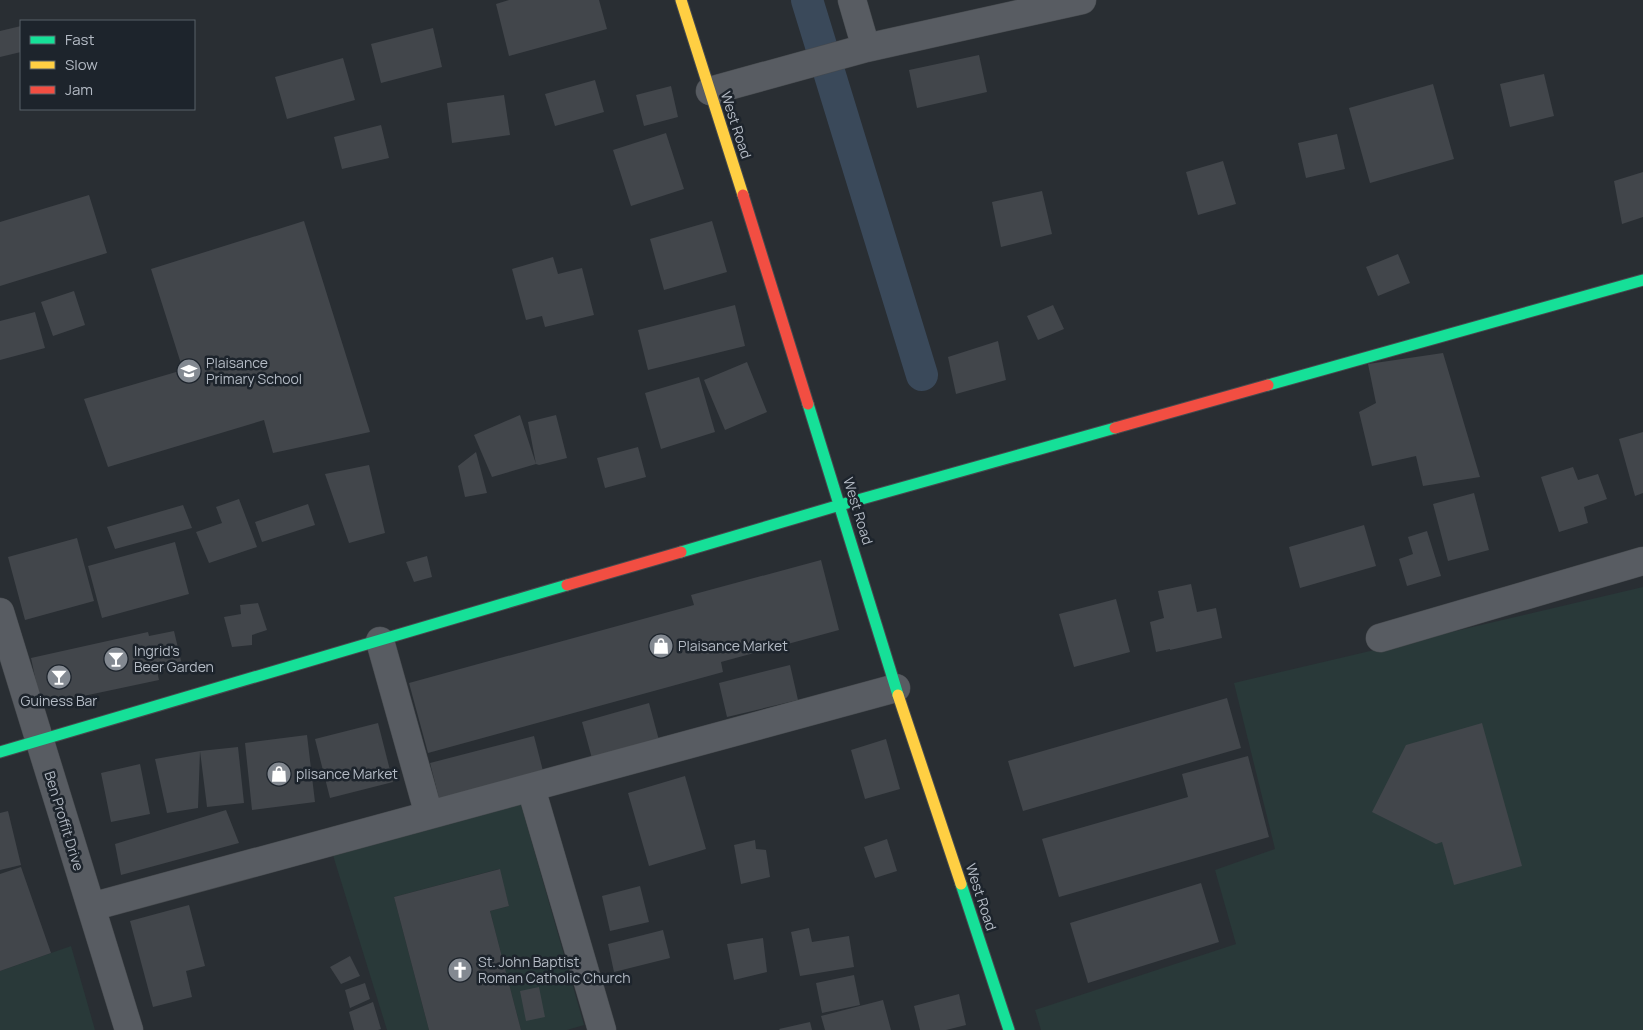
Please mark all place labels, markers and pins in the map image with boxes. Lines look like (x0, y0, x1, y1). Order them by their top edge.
place label: Plaisance Primary School (206, 353, 302, 388)
school or university icon: Plaisance Primary School (176, 358, 202, 384)
shop icon: Plaisance Market (648, 633, 674, 659)
place label: Plaisance Market (678, 636, 788, 655)
place label: Ingrid's Beer Garden (134, 641, 214, 676)
bar icon: Ingrid's Beer Garden (103, 646, 129, 672)
bar icon: Guiness Bar (46, 664, 72, 690)
place label: Guiness Bar (21, 691, 97, 710)
shop icon: plisance Market (266, 761, 292, 787)
place label: plisance Market (296, 764, 398, 783)
place label: St. John Baptist Roman Catholic Church (478, 952, 631, 987)
church icon: St. John Baptist Roman Catholic Church (447, 957, 473, 983)

